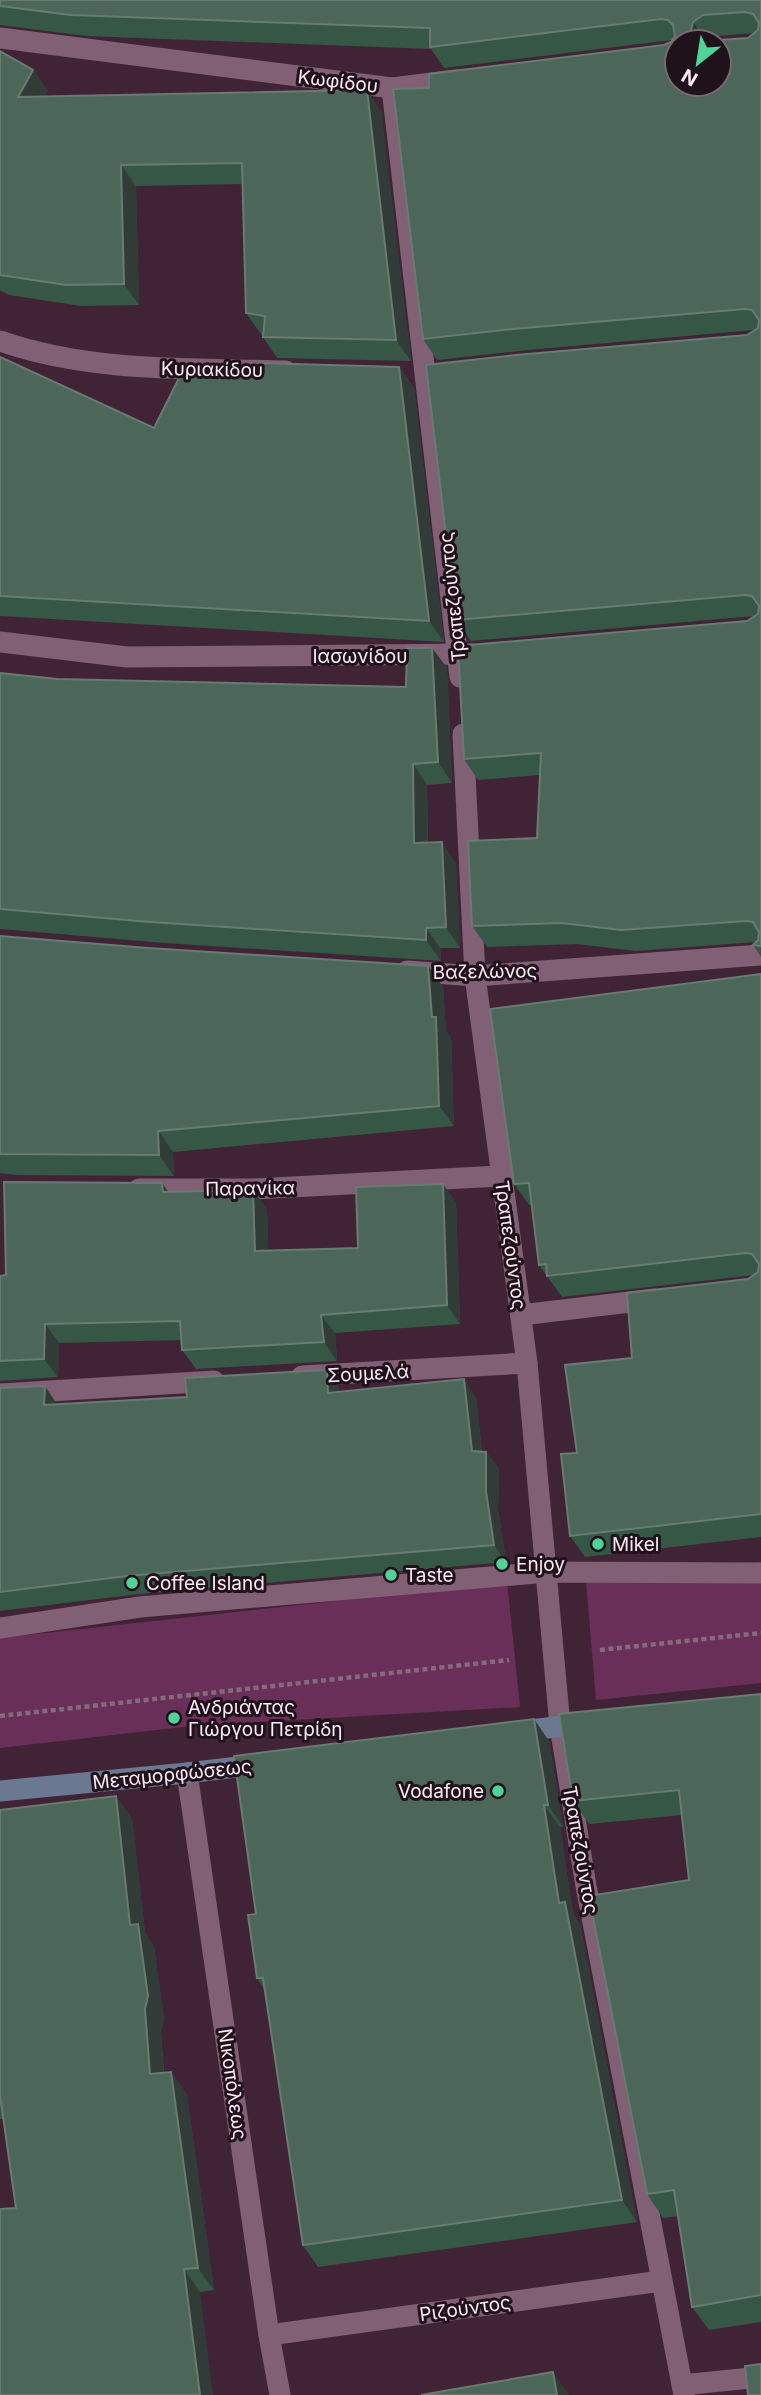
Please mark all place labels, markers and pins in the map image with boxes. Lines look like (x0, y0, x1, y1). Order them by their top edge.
place label: Mikel (612, 1533, 659, 1556)
marker: Mikel (590, 1536, 606, 1552)
place label: Enjoy (516, 1553, 565, 1576)
marker: Enjoy (494, 1556, 510, 1572)
place label: Taste (405, 1564, 454, 1587)
marker: Taste (383, 1567, 399, 1583)
place label: Coffee Island (146, 1572, 265, 1595)
marker: Coffee Island (124, 1575, 140, 1591)
place label: Ανδριάντας Γιώργου Πετρίδη (188, 1696, 342, 1741)
marker: Ανδριάντας Γιώργου Πετρίδη (166, 1710, 182, 1726)
place label: Vodafone (398, 1780, 484, 1803)
marker: Vodafone (490, 1783, 506, 1799)

